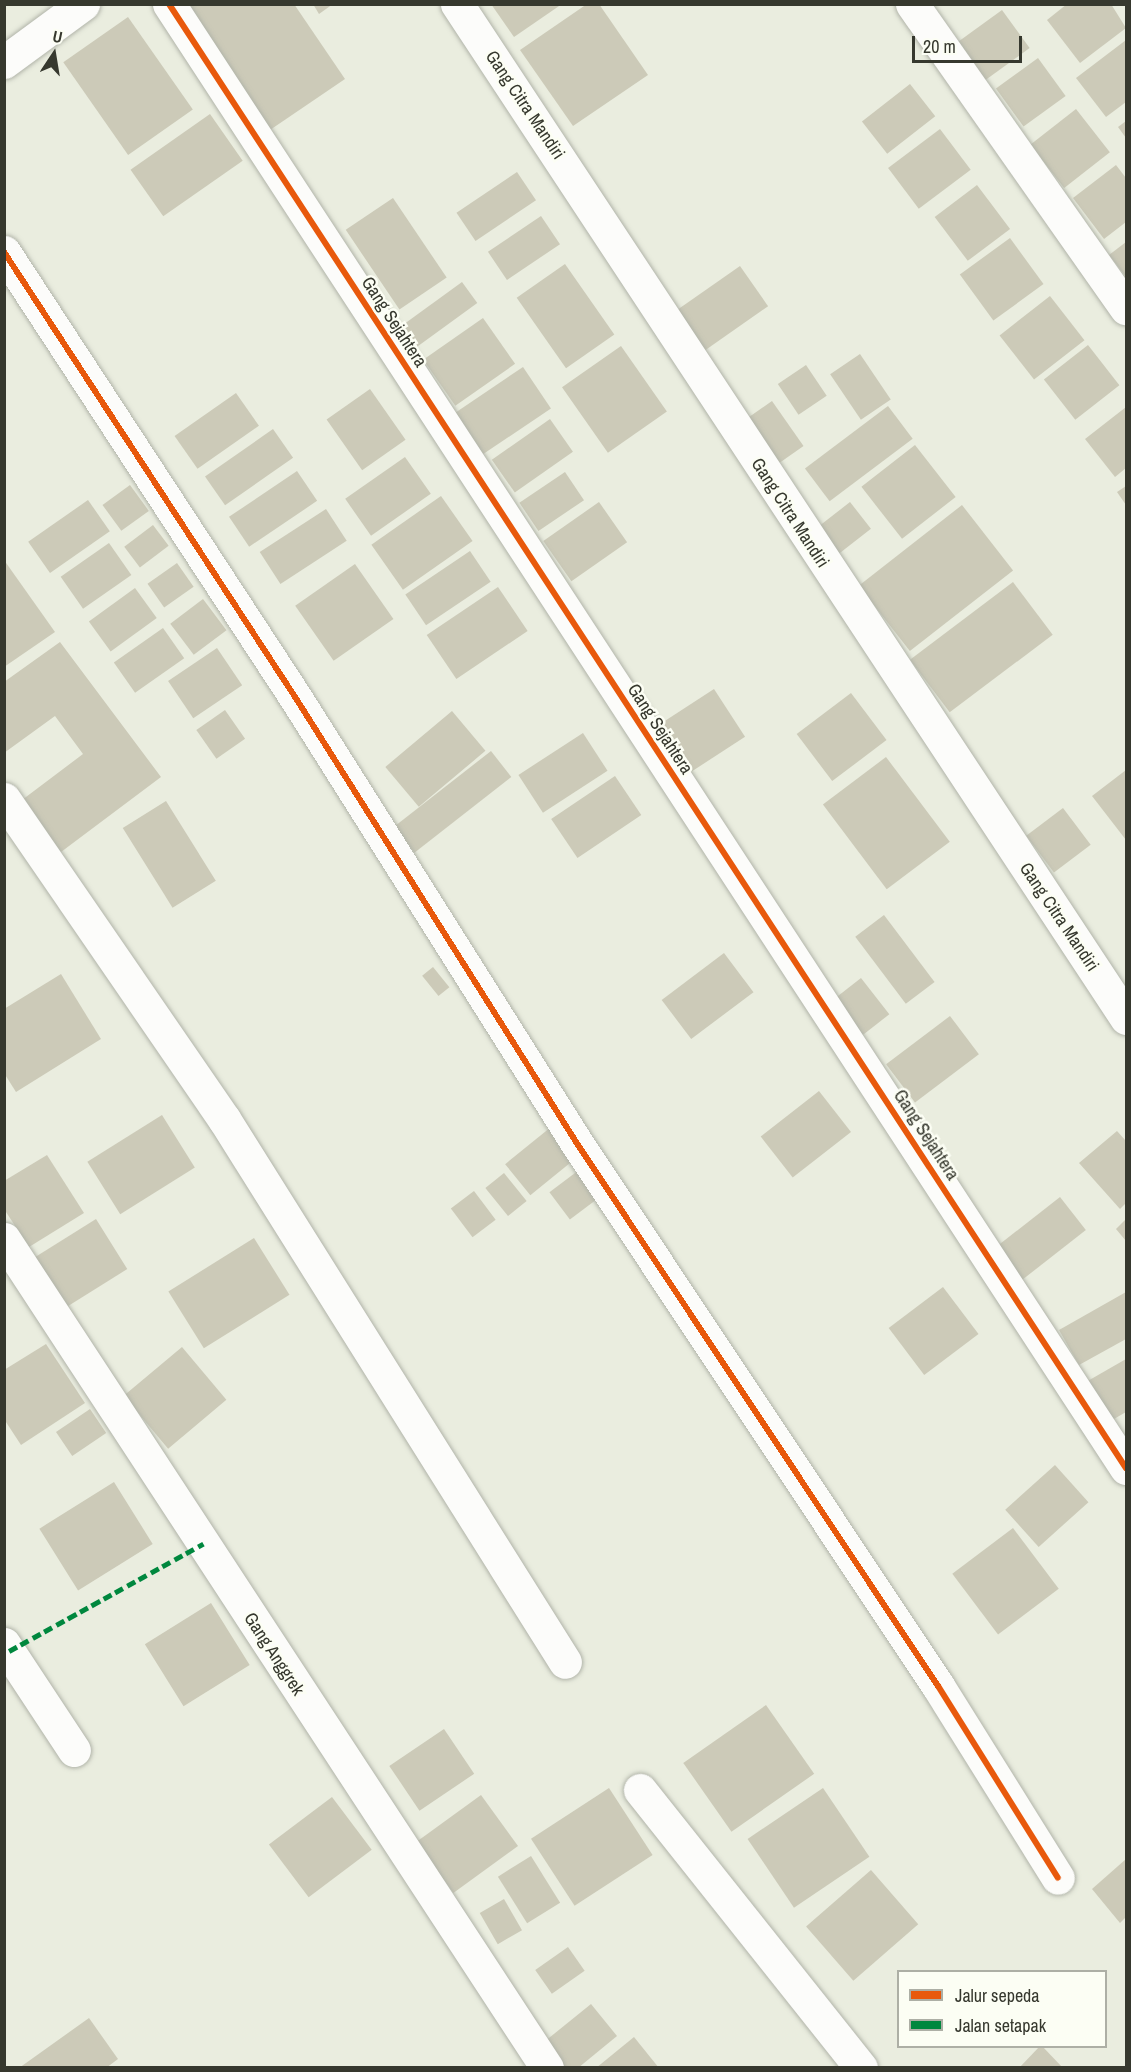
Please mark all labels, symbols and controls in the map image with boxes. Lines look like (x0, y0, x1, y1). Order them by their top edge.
north arrow (24, 24, 84, 84)
scale bar (915, 24, 1024, 62)
text: U (51, 25, 65, 48)
text: 20 m (923, 34, 956, 59)
street label: Gang Citra Mandiri (481, 47, 569, 163)
street label: Gang Sejahtera (357, 273, 431, 371)
street label: Gang Citra Mandiri (747, 454, 833, 572)
street label: Gang Sejahtera (623, 680, 697, 778)
street label: Gang Citra Mandiri (1015, 859, 1103, 975)
street label: Gang Sejahtera (889, 1086, 963, 1184)
street label: Gang Anggrek (239, 1608, 309, 1700)
legend (897, 1970, 1107, 2048)
text: Jalur sepeda (955, 1983, 1040, 2008)
text: Jalan setapak (955, 2013, 1046, 2038)

